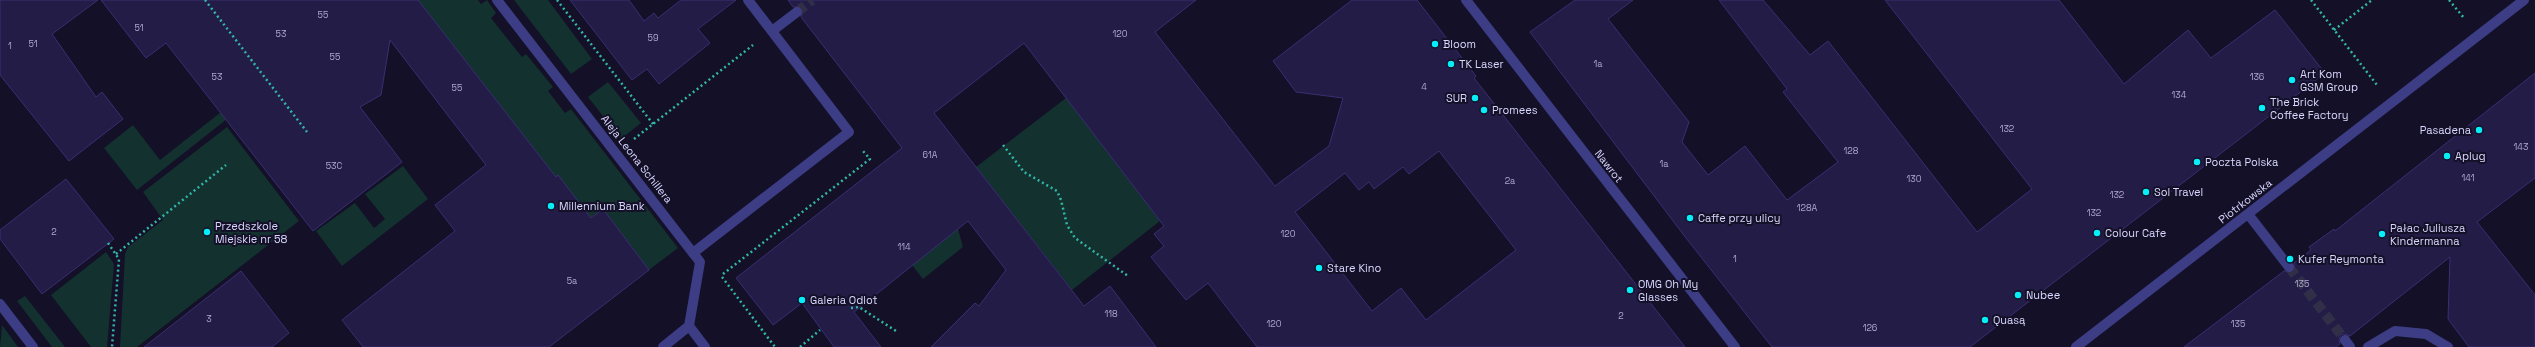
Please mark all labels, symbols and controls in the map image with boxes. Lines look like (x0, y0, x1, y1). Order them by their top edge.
house number: 55 (318, 9, 328, 21)
house number: 51 (134, 22, 144, 34)
house number: 53 (276, 28, 286, 40)
house number: 120 (1113, 28, 1128, 40)
house number: 59 (648, 32, 658, 44)
place label: Bloom (1443, 37, 1476, 51)
house number: 51 (28, 38, 38, 50)
marker: Bloom (1430, 39, 1440, 49)
house number: 1 (8, 40, 12, 52)
house number: 55 (330, 51, 340, 63)
place label: TK Laser (1459, 57, 1504, 71)
house number: 1a (1594, 58, 1602, 70)
marker: TK Laser (1446, 59, 1456, 69)
place label: Art Kom GSM Group (2300, 67, 2358, 94)
house number: 53 (212, 71, 222, 83)
house number: 136 (2250, 71, 2265, 83)
marker: Art Kom GSM Group (2287, 75, 2297, 85)
house number: 4 (1421, 81, 1427, 93)
house number: 55 (452, 82, 462, 94)
house number: 134 (2172, 89, 2187, 101)
place label: SUR (1446, 91, 1467, 105)
marker: SUR (1470, 93, 1480, 103)
place label: The Brick Coffee Factory (2270, 95, 2349, 122)
place label: Promees (1492, 103, 1538, 117)
marker: The Brick Coffee Factory (2257, 103, 2267, 113)
marker: Promees (1479, 105, 1489, 115)
street label: Aleja Leona Schillera (598, 112, 676, 206)
house number: 132 (2000, 123, 2014, 135)
place label: Pasadena (2420, 123, 2472, 137)
marker: Pasadena (2474, 125, 2484, 135)
house number: 143 (2514, 141, 2528, 153)
house number: 128 (1844, 145, 1859, 157)
street label: Nawrot (1592, 147, 1626, 185)
house number: 61A (923, 149, 938, 161)
place label: Aplug (2455, 149, 2486, 163)
marker: Aplug (2442, 151, 2452, 161)
place label: Poczta Polska (2205, 155, 2279, 169)
marker: Poczta Polska (2192, 157, 2202, 167)
house number: 1a (1660, 158, 1668, 170)
house number: 53C (326, 160, 343, 172)
house number: 141 (2462, 172, 2475, 184)
house number: 130 (1907, 173, 1922, 185)
house number: 2a (1505, 175, 1515, 187)
street label: Piotrkowska (2215, 175, 2275, 226)
place label: Sol Travel (2154, 185, 2203, 199)
marker: Sol Travel (2141, 187, 2151, 197)
house number: 132 (2110, 189, 2124, 201)
place label: Millennium Bank (559, 199, 645, 213)
marker: Millennium Bank (546, 201, 556, 211)
house number: 128A (1797, 202, 1818, 214)
house number: 132 (2087, 207, 2101, 219)
place label: Caffe przy ulicy (1698, 211, 1780, 225)
marker: Caffe przy ulicy (1685, 213, 1695, 223)
place label: Przedszkole Miejskie nr 58 (215, 219, 287, 246)
place label: Pałac Juliusza Kindermanna (2390, 221, 2466, 248)
house number: 2 (51, 226, 57, 238)
place label: Colour Cafe (2105, 226, 2166, 240)
marker: Przedszkole Miejskie nr 58 (202, 227, 212, 237)
house number: 120 (1281, 228, 1296, 240)
marker: Colour Cafe (2092, 228, 2102, 238)
marker: Pałac Juliusza Kindermanna (2377, 229, 2387, 239)
house number: 114 (897, 241, 911, 253)
place label: Kufer Reymonta (2298, 252, 2384, 266)
house number: 1 (1733, 253, 1737, 265)
marker: Kufer Reymonta (2285, 254, 2295, 264)
place label: Stare Kino (1327, 261, 1382, 275)
marker: Stare Kino (1314, 263, 1324, 273)
house number: 5a (567, 275, 577, 287)
place label: OMG Oh My Glasses (1638, 277, 1698, 304)
house number: 135 (2295, 278, 2309, 290)
marker: OMG Oh My Glasses (1625, 285, 1635, 295)
place label: Nubee (2026, 288, 2060, 302)
marker: Nubee (2013, 290, 2023, 300)
place label: Galeria Odlot (810, 293, 878, 307)
marker: Galeria Odlot (797, 295, 807, 305)
house number: 118 (1104, 308, 1118, 320)
house number: 2 (1618, 310, 1624, 322)
house number: 3 (206, 313, 212, 325)
place label: Quasą (1993, 313, 2026, 327)
marker: Quasą (1980, 315, 1990, 325)
house number: 120 (1267, 318, 1282, 330)
house number: 135 (2231, 318, 2245, 330)
house number: 126 (1863, 322, 1878, 334)

